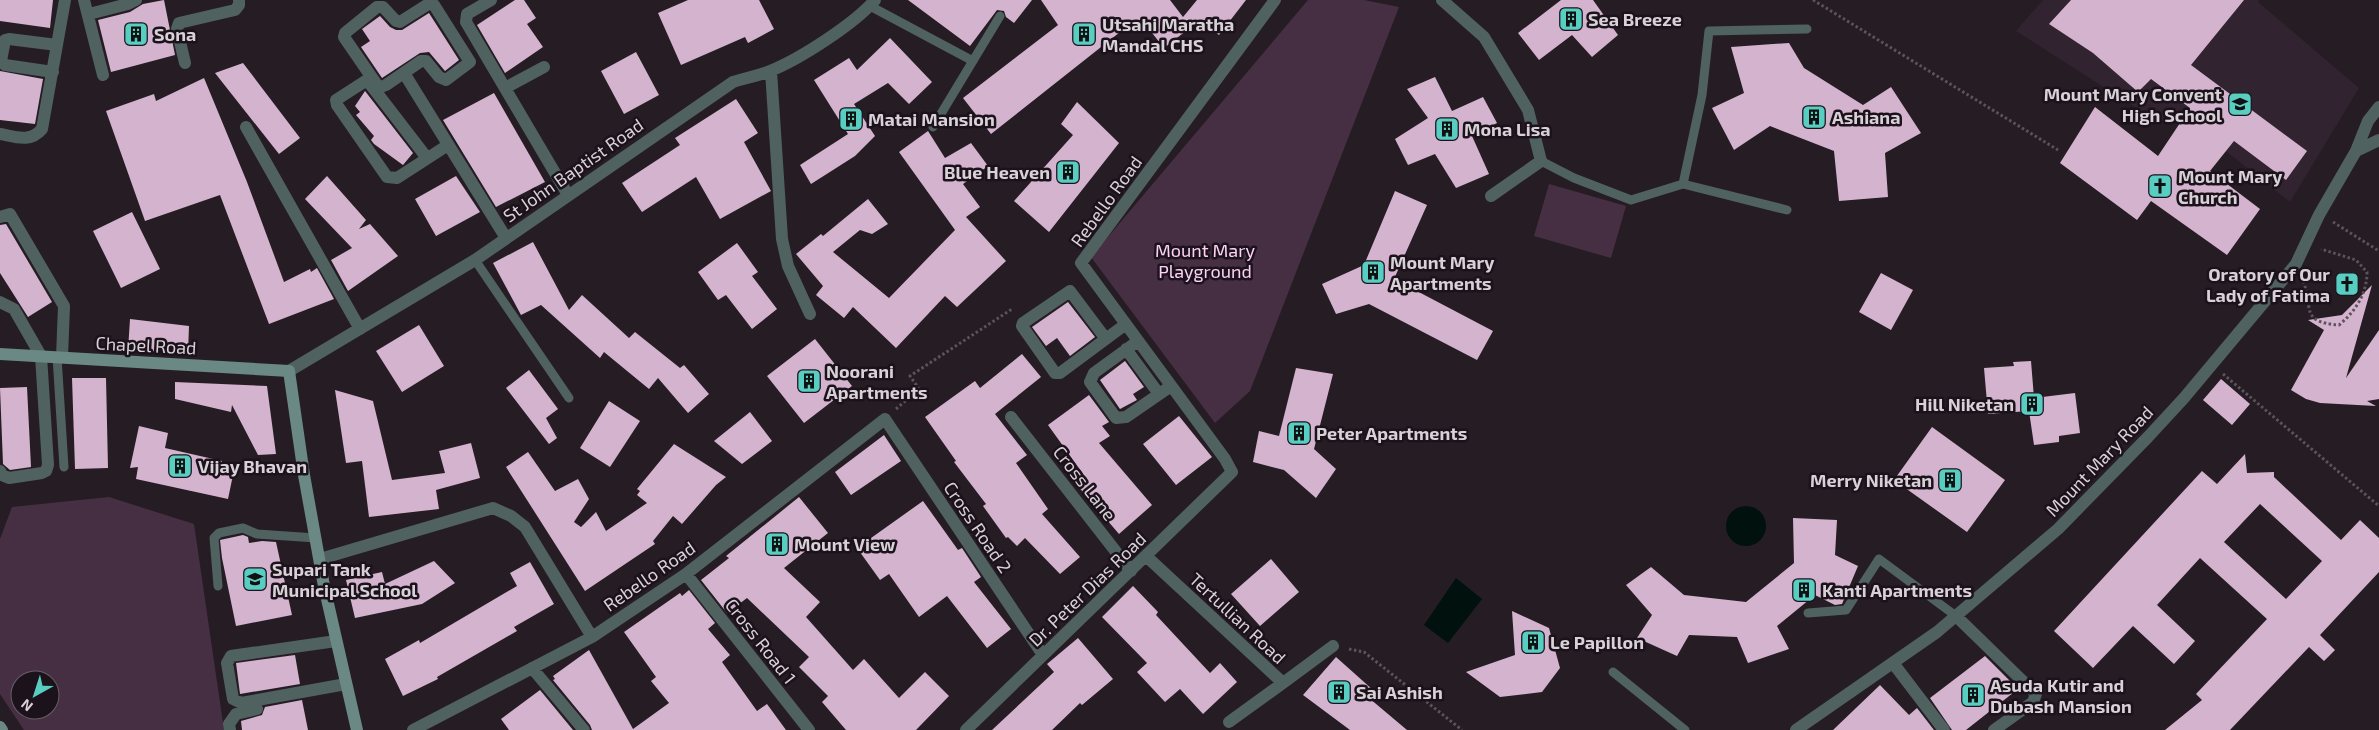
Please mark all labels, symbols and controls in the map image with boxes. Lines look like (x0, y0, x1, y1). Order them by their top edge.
building icon: Sea Breeze (1558, 6, 1584, 32)
place label: Sea Breeze (1588, 8, 1682, 30)
place label: Utsahi Maratha Mandal CHS (1102, 13, 1234, 56)
building icon: Sona (123, 21, 149, 47)
building icon: Utsahi Maratha Mandal CHS (1071, 21, 1097, 47)
place label: Sona (154, 23, 196, 45)
place label: Mount Mary Convent High School (2044, 83, 2223, 126)
school or university icon: Mount Mary Convent High School (2227, 91, 2253, 117)
building icon: Ashiana (1801, 104, 1827, 130)
building icon: Matai Mansion (838, 106, 864, 132)
place label: Ashiana (1832, 106, 1900, 128)
place label: Matai Mansion (868, 108, 995, 130)
street label: St John Baptist Road (499, 113, 647, 227)
building icon: Mona Lisa (1434, 116, 1460, 142)
place label: Mona Lisa (1464, 118, 1551, 140)
street label: Rebello Road (1066, 151, 1146, 251)
building icon: Blue Heaven (1055, 159, 1081, 185)
place label: Blue Heaven (944, 161, 1050, 183)
place label: Mount Mary Church (2178, 165, 2283, 208)
church icon: Mount Mary Church (2147, 173, 2173, 199)
park label: Mount Mary Playground (1155, 239, 1255, 282)
place label: Mount Mary Apartments (1390, 251, 1495, 294)
building icon: Mount Mary Apartments (1360, 259, 1386, 285)
place label: Oratory of Our Lady of Fatima (2206, 263, 2330, 306)
church icon: Oratory of Our Lady of Fatima (2334, 271, 2360, 297)
street label: Chapel Road (95, 331, 197, 359)
place label: Noorani Apartments (826, 360, 928, 403)
building icon: Noorani Apartments (796, 368, 822, 394)
building icon: Hill Niketan (2019, 391, 2045, 417)
place label: Hill Niketan (1915, 393, 2014, 415)
street label: Mount Mary Road (2041, 401, 2157, 521)
building icon: Peter Apartments (1286, 420, 1312, 446)
place label: Peter Apartments (1316, 422, 1467, 444)
street label: Cross Lane (1049, 441, 1121, 525)
building icon: Vijay Bhavan (167, 453, 193, 479)
place label: Vijay Bhavan (198, 455, 307, 477)
building icon: Merry Niketan (1937, 467, 1963, 493)
place label: Merry Niketan (1810, 469, 1932, 491)
street label: Cross Road 2 (939, 477, 1017, 577)
street label: Dr. Peter Dias Road (1024, 527, 1150, 651)
building icon: Mount View (764, 531, 790, 557)
place label: Mount View (794, 533, 896, 555)
street label: Rebello Road (599, 536, 699, 616)
place label: Supari Tank Municipal School (272, 558, 417, 601)
school or university icon: Supari Tank Municipal School (242, 566, 268, 592)
street label: Tertullian Road (1185, 568, 1291, 668)
building icon: Kanti Apartments (1791, 577, 1817, 603)
place label: Kanti Apartments (1822, 579, 1972, 601)
street label: Cross Road 1 (721, 594, 801, 688)
building icon: Le Papillon (1520, 629, 1546, 655)
place label: Le Papillon (1550, 631, 1644, 653)
north arrow (10, 670, 60, 720)
place label: Asuda Kutir and Dubash Mansion (1990, 674, 2132, 717)
building icon: Sai Ashish (1326, 679, 1352, 705)
place label: Sai Ashish (1356, 681, 1443, 703)
building icon: Asuda Kutir and Dubash Mansion (1960, 682, 1986, 708)
text: N (17, 696, 36, 715)

